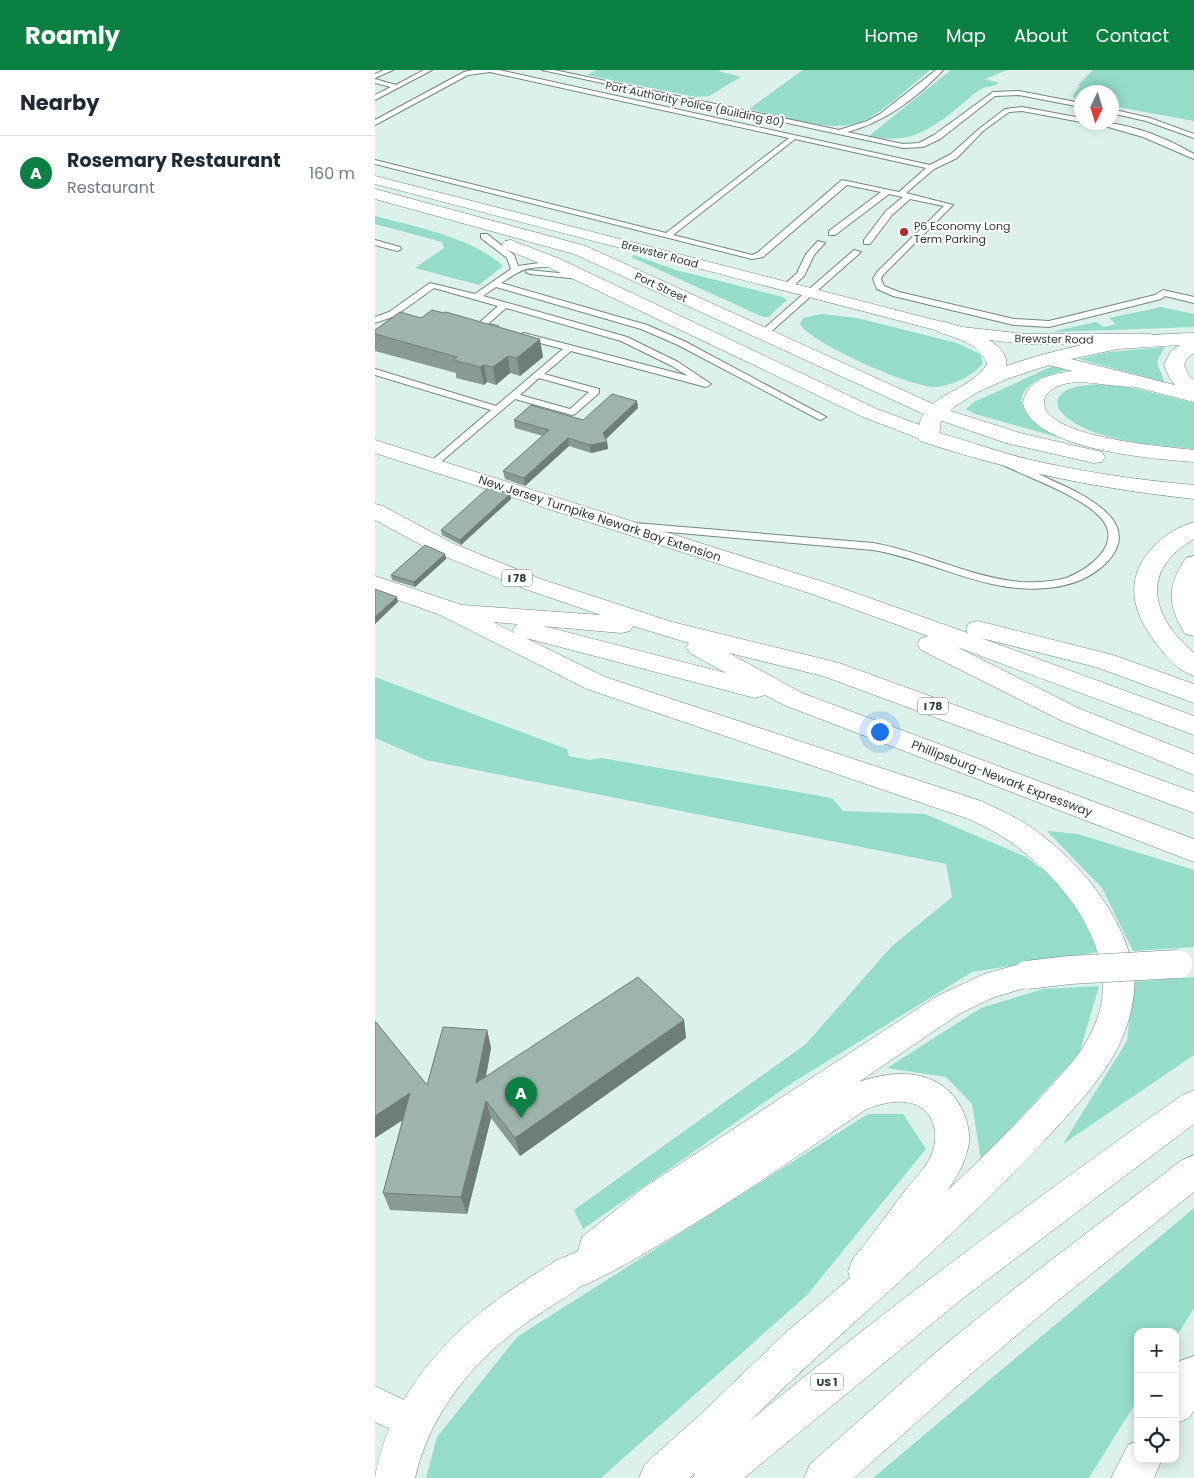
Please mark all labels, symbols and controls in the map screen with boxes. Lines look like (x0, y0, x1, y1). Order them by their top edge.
text: Roamly (25, 19, 120, 52)
text: Home (864, 23, 918, 48)
text: Map (946, 23, 986, 48)
text: About (1014, 23, 1068, 48)
text: Contact (1096, 23, 1169, 48)
street label: Port Authority Police (Building 80) (604, 77, 786, 131)
north arrow (1074, 85, 1119, 130)
text: Nearby (20, 88, 100, 117)
text: Rosemary Restaurant (67, 147, 281, 174)
text: A (30, 162, 42, 185)
text: 160 m (309, 162, 355, 185)
text: Restaurant (67, 176, 155, 199)
place label: P6 Economy Long Term Parking (914, 218, 1010, 247)
marker: P6 Economy Long Term Parking (898, 226, 910, 238)
street label: Brewster Road (620, 236, 700, 272)
street label: Port Street (632, 268, 690, 306)
street label: Brewster Road (1014, 330, 1094, 348)
street label: New Jersey Turnpike Newark Bay Extension (477, 471, 723, 565)
road number: I 78 (502, 569, 532, 586)
road number: I 78 (918, 698, 948, 714)
your location (867, 719, 893, 745)
street label: Phillipsburg-Newark Expressway (909, 736, 1095, 821)
pin: A (505, 1077, 537, 1118)
map controls (1134, 1328, 1179, 1463)
button: + (1134, 1328, 1179, 1373)
button: − (1134, 1373, 1179, 1418)
road number: US 1 (811, 1374, 843, 1390)
button: locate (1134, 1418, 1179, 1463)

